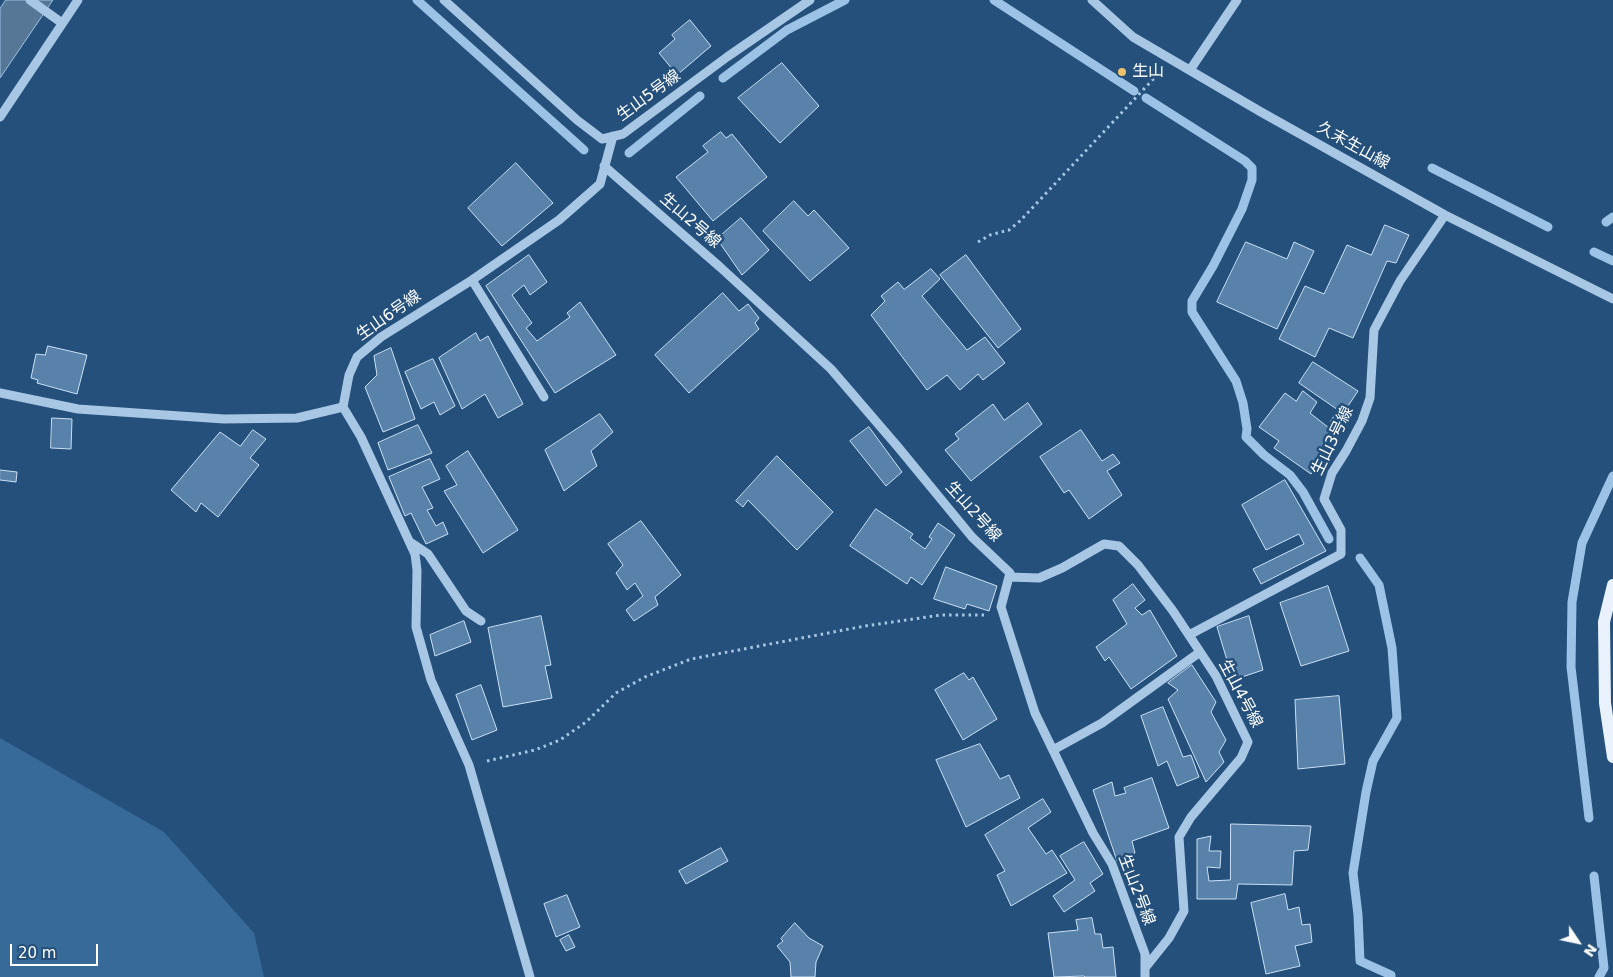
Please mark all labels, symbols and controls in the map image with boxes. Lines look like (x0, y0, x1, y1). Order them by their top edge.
place label: 生山 (1132, 62, 1164, 82)
street label: 生山5号線 (613, 66, 685, 126)
marker: 生山 (1116, 66, 1128, 78)
street label: 久末生山線 (1313, 118, 1393, 174)
street label: 生山2号線 (656, 189, 724, 253)
street label: 生山6号線 (353, 287, 425, 345)
street label: 生山3号線 (1308, 403, 1358, 479)
street label: 生山2号線 (941, 478, 1005, 546)
street label: 生山4号線 (1214, 657, 1266, 731)
street label: 生山2号線 (1114, 852, 1158, 928)
north arrow (1553, 917, 1603, 967)
scale bar (12, 934, 100, 966)
text: N (1581, 941, 1600, 960)
text: 20 m (18, 944, 56, 962)

